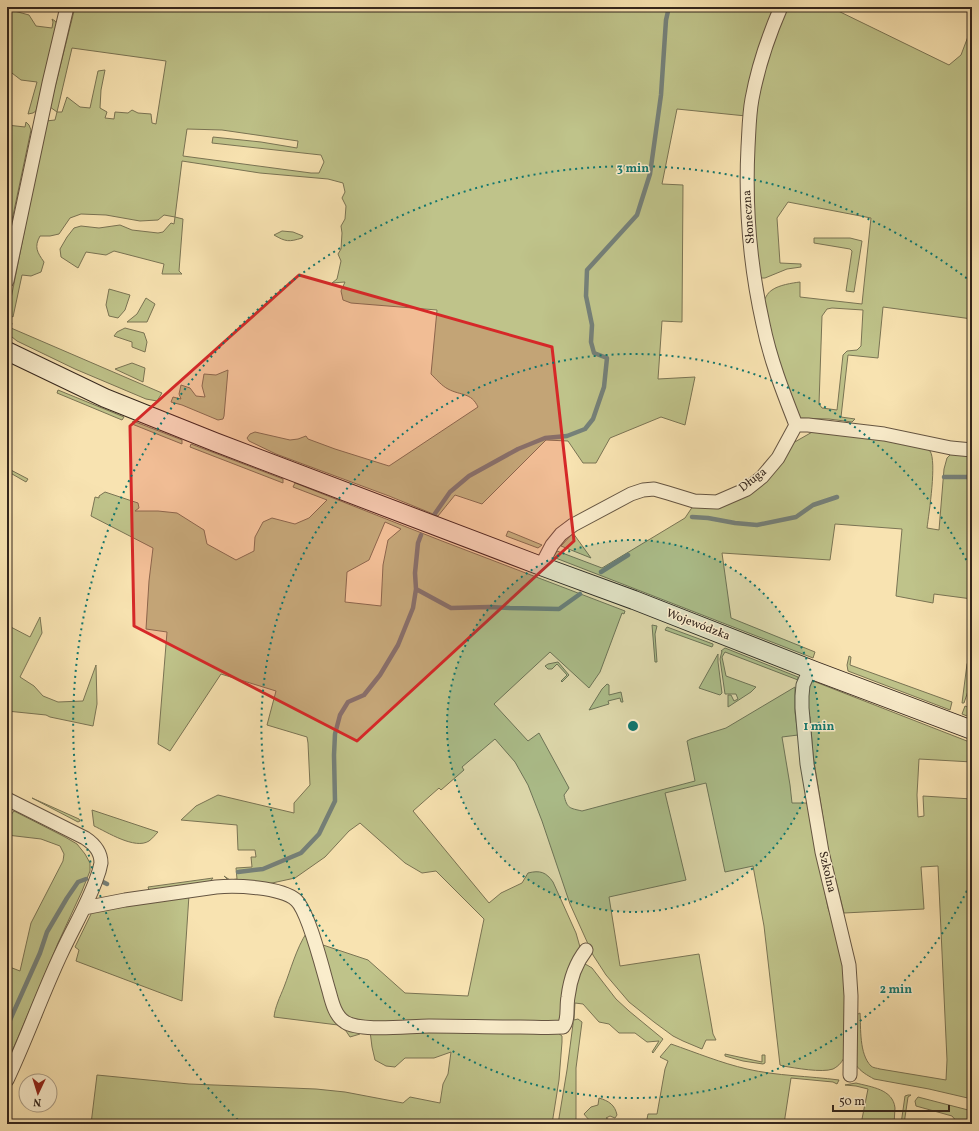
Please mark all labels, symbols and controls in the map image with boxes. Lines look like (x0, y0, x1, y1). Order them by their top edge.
text: 3 min (617, 161, 649, 177)
street label: Słoneczna (739, 190, 759, 244)
street label: Długa (736, 464, 770, 496)
street label: Wojewódzka (664, 605, 732, 645)
centre of rings (626, 719, 640, 733)
text: 1 min (804, 719, 835, 735)
street label: Szkolna (814, 850, 840, 894)
text: 2 min (880, 982, 912, 998)
north arrow (18, 1073, 58, 1113)
scale bar (833, 1087, 949, 1113)
text: N (33, 1094, 42, 1109)
text: 50 m (839, 1094, 865, 1110)

